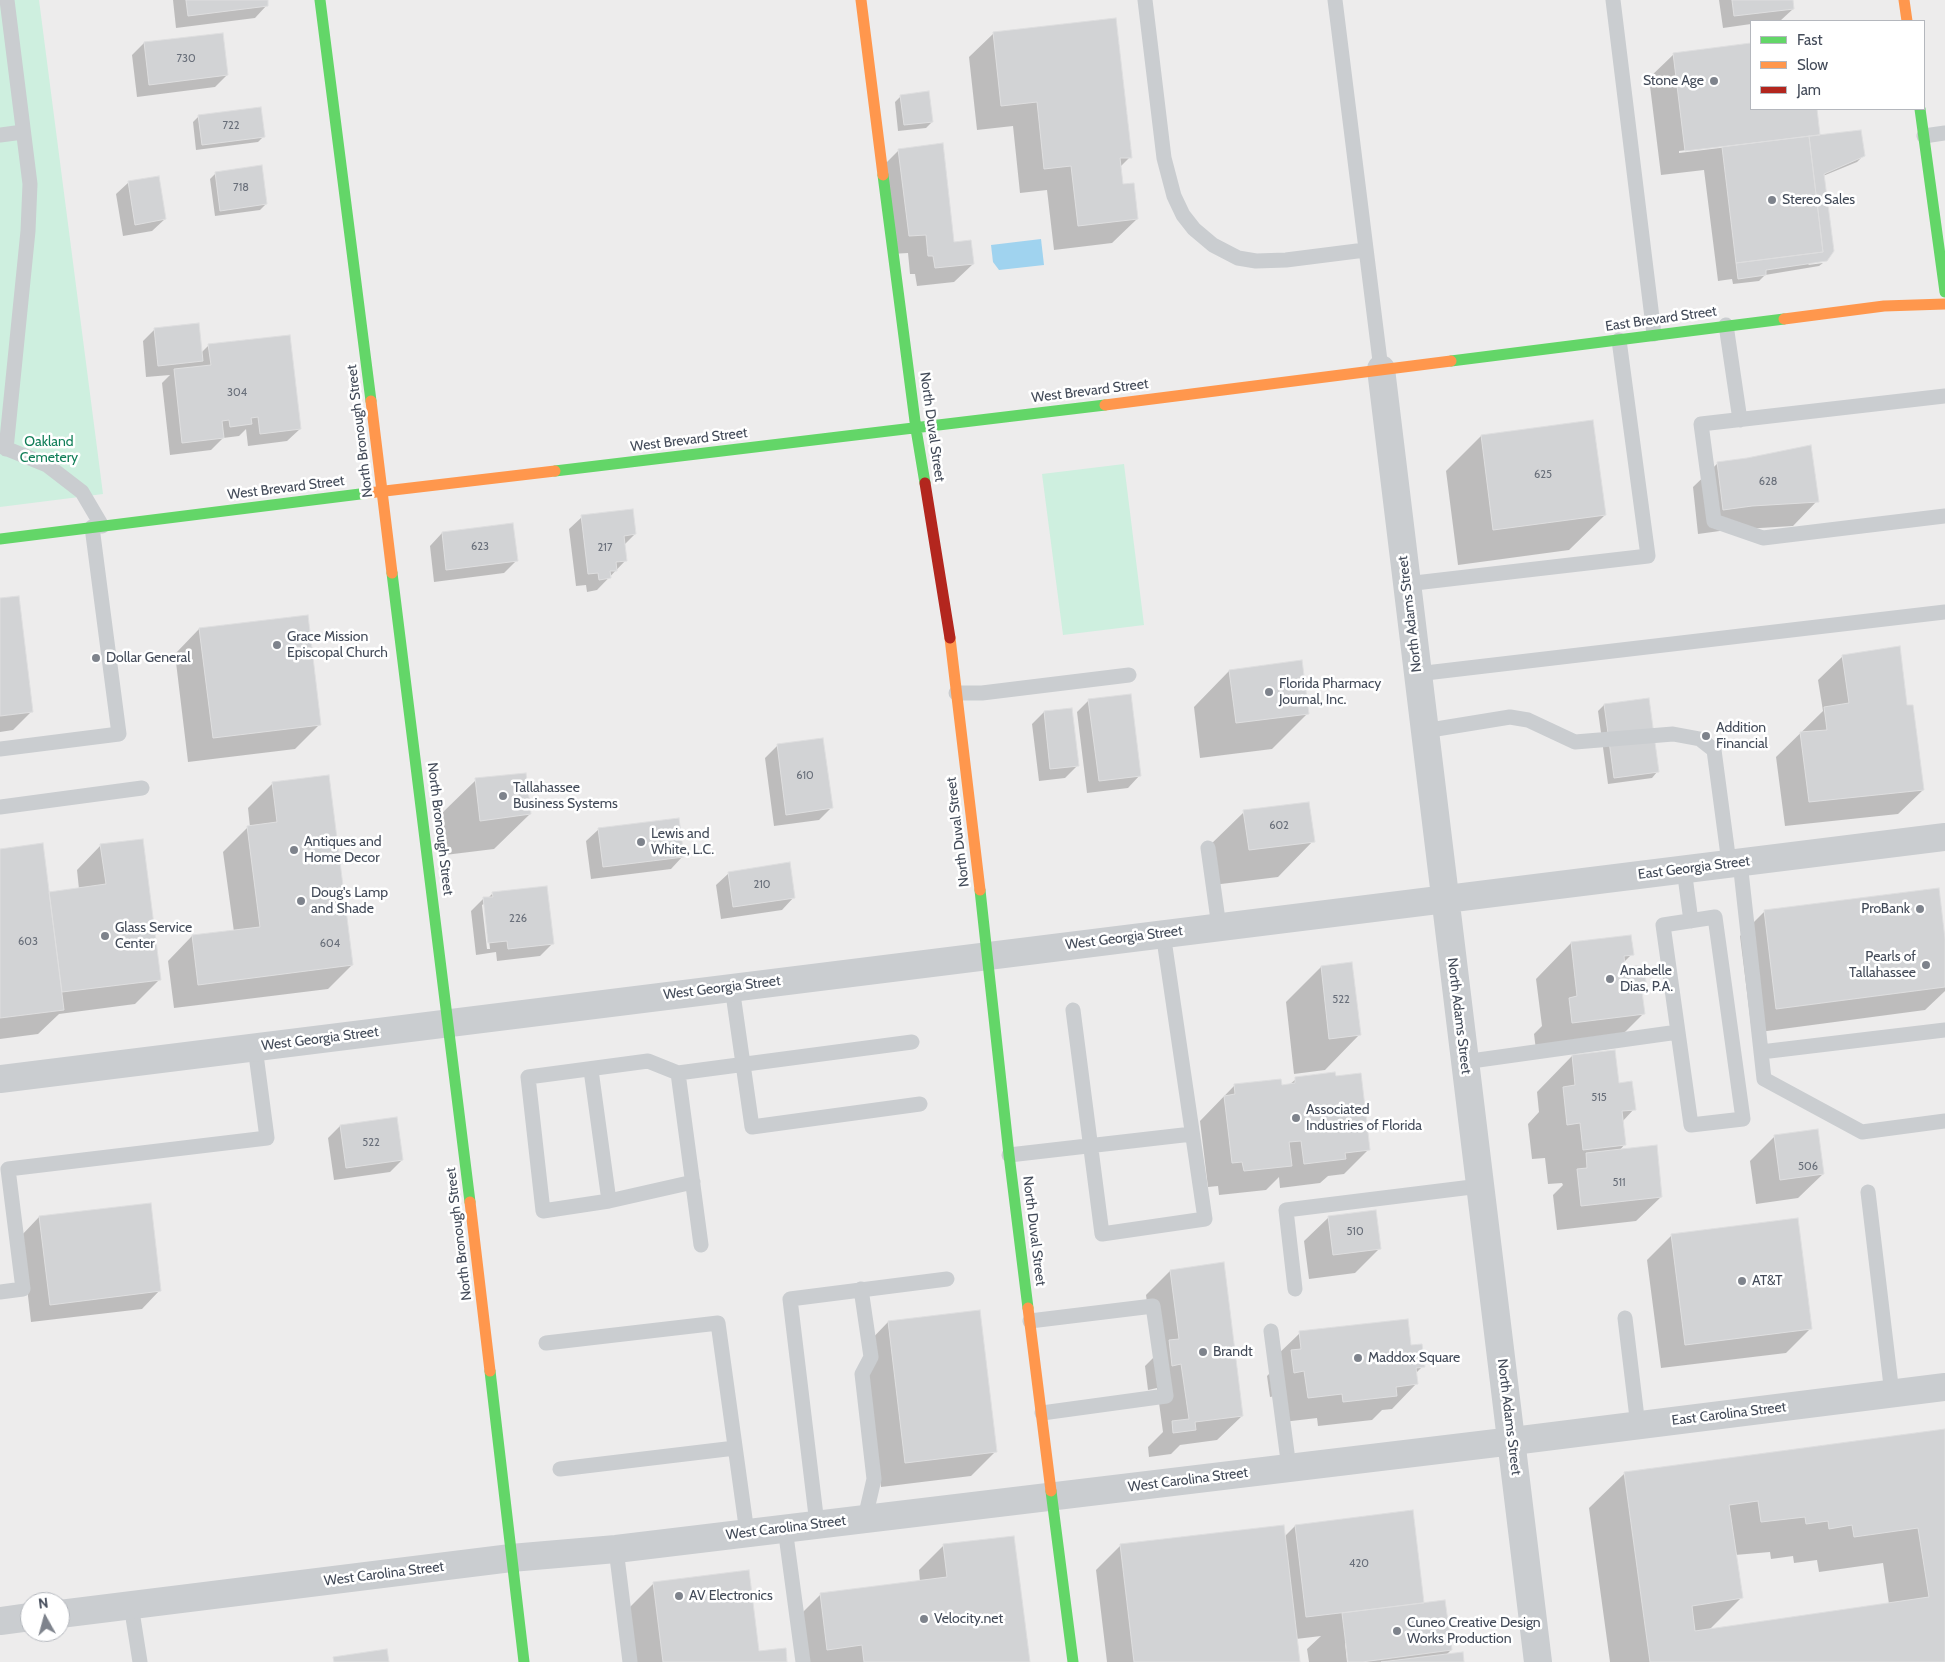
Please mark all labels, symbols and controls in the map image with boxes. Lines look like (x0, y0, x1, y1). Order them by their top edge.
legend (1750, 20, 1925, 110)
text: Fast (1797, 31, 1822, 49)
house number: 730 (176, 52, 196, 66)
text: Slow (1797, 56, 1828, 74)
place label: Stone Age (1643, 73, 1704, 89)
marker: Stone Age (1708, 75, 1720, 87)
text: Jam (1797, 81, 1821, 99)
house number: 722 (222, 119, 240, 133)
house number: 718 (233, 181, 249, 195)
place label: Stereo Sales (1782, 192, 1855, 208)
marker: Stereo Sales (1766, 194, 1778, 206)
street label: East Brevard Street (1604, 303, 1718, 335)
street label: North Bronough Street (343, 363, 377, 499)
street label: North Duval Street (916, 371, 948, 483)
street label: West Brevard Street (1031, 375, 1149, 407)
house number: 304 (227, 386, 247, 400)
street label: West Brevard Street (630, 424, 748, 456)
park label: Oakland Cemetery (20, 434, 78, 467)
house number: 625 (1534, 468, 1552, 482)
street label: West Brevard Street (227, 472, 345, 504)
house number: 628 (1759, 475, 1777, 489)
house number: 623 (471, 540, 489, 554)
house number: 217 (598, 541, 612, 555)
street label: North Adams Street (1395, 555, 1425, 673)
place label: Grace Mission Episcopal Church (287, 629, 388, 662)
marker: Grace Mission Episcopal Church (271, 639, 283, 651)
place label: Dollar General (106, 650, 191, 666)
marker: Dollar General (90, 652, 102, 664)
place label: Florida Pharmacy Journal, Inc. (1279, 676, 1381, 709)
marker: Florida Pharmacy Journal, Inc. (1263, 686, 1275, 698)
place label: Addition Financial (1716, 720, 1768, 752)
marker: Addition Financial (1700, 730, 1712, 742)
street label: North Bronough Street (423, 761, 457, 897)
house number: 610 (796, 769, 814, 783)
street label: North Duval Street (943, 776, 973, 888)
place label: Tallahassee Business Systems (513, 780, 618, 812)
marker: Tallahassee Business Systems (497, 790, 509, 802)
house number: 602 (1269, 819, 1289, 833)
place label: Lewis and White, L.C. (651, 826, 714, 859)
place label: Antiques and Home Decor (304, 834, 382, 866)
marker: Lewis and White, L.C. (635, 836, 647, 848)
marker: Antiques and Home Decor (288, 844, 300, 856)
street label: East Georgia Street (1637, 853, 1751, 883)
house number: 210 (753, 878, 771, 892)
place label: Doug's Lamp and Shade (311, 885, 388, 918)
marker: Doug's Lamp and Shade (295, 895, 307, 907)
place label: ProBank (1861, 901, 1910, 917)
marker: ProBank (1914, 903, 1926, 915)
house number: 226 (509, 912, 527, 926)
place label: Glass Service Center (115, 920, 192, 952)
street label: West Georgia Street (1064, 922, 1184, 954)
marker: Glass Service Center (99, 930, 111, 942)
house number: 603 (18, 935, 38, 949)
house number: 604 (320, 937, 340, 951)
place label: Pearls of Tallahassee (1849, 949, 1916, 982)
street label: North Adams Street (1444, 957, 1474, 1075)
marker: Pearls of Tallahassee (1920, 959, 1932, 971)
place label: Anabelle Dias, P.A. (1620, 963, 1673, 996)
street label: West Georgia Street (662, 972, 782, 1004)
marker: Anabelle Dias, P.A. (1604, 973, 1616, 985)
house number: 522 (1332, 993, 1350, 1007)
street label: West Georgia Street (260, 1023, 380, 1055)
house number: 515 (1591, 1091, 1607, 1105)
place label: Associated Industries of Florida (1306, 1102, 1422, 1134)
marker: Associated Industries of Florida (1290, 1112, 1302, 1124)
house number: 522 (362, 1136, 380, 1150)
house number: 506 (1798, 1160, 1818, 1174)
street label: North Bronough Street (442, 1166, 476, 1302)
street label: North Duval Street (1019, 1175, 1049, 1287)
house number: 511 (1612, 1176, 1626, 1190)
house number: 510 (1346, 1225, 1364, 1239)
place label: AT&T (1752, 1273, 1782, 1289)
marker: AT&T (1736, 1275, 1748, 1287)
place label: Brandt (1213, 1344, 1253, 1360)
marker: Brandt (1197, 1346, 1209, 1358)
place label: Maddox Square (1368, 1350, 1460, 1366)
marker: Maddox Square (1352, 1352, 1364, 1364)
street label: North Adams Street (1494, 1358, 1524, 1476)
street label: East Carolina Street (1671, 1399, 1787, 1429)
street label: West Carolina Street (1127, 1464, 1249, 1496)
street label: West Carolina Street (725, 1512, 847, 1544)
house number: 420 (1349, 1557, 1369, 1571)
street label: West Carolina Street (323, 1558, 445, 1590)
place label: AV Electronics (689, 1588, 773, 1604)
marker: AV Electronics (673, 1590, 685, 1602)
north arrow (20, 1592, 70, 1642)
text: N (37, 1594, 49, 1613)
place label: Velocity.net (934, 1611, 1003, 1627)
marker: Velocity.net (918, 1613, 930, 1625)
place label: Cuneo Creative Design Works Production (1407, 1615, 1541, 1648)
marker: Cuneo Creative Design Works Production (1391, 1625, 1403, 1637)

